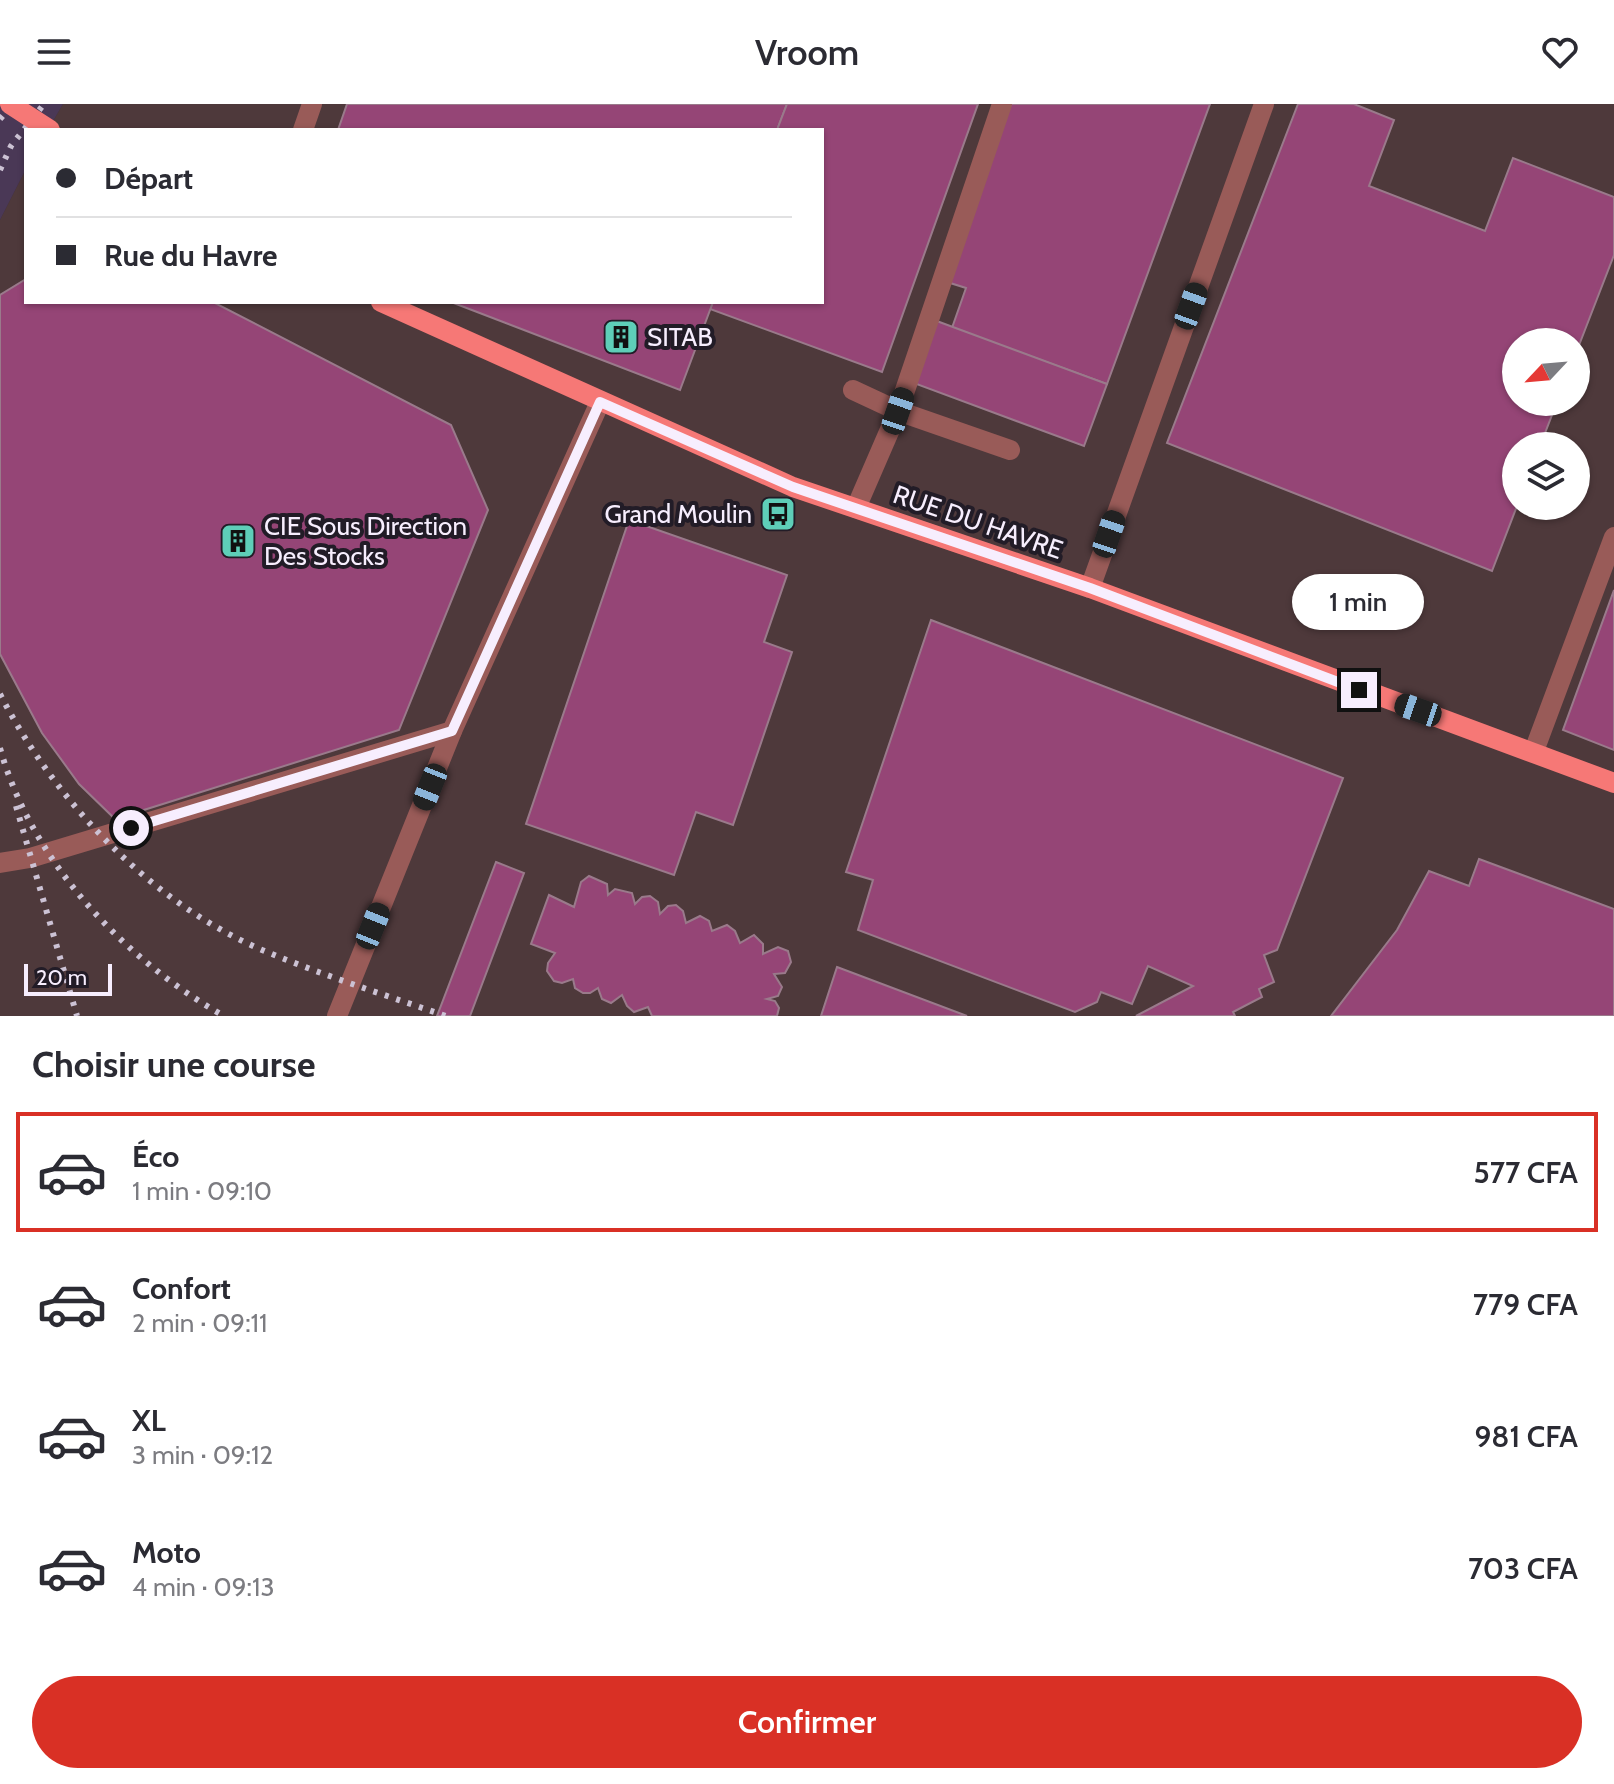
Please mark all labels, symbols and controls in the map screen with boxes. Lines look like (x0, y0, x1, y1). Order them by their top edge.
icon: menu (32, 30, 76, 74)
text: Vroom (755, 30, 859, 74)
icon: heart (1538, 30, 1582, 74)
text: Départ (104, 160, 193, 197)
text: Rue du Havre (104, 237, 278, 274)
car (1172, 279, 1210, 333)
building icon: SITAB (602, 318, 640, 356)
place label: SITAB (647, 321, 713, 353)
north arrow (1502, 328, 1590, 416)
map controls (1502, 328, 1590, 520)
car (879, 384, 917, 438)
button: layers (1502, 432, 1590, 520)
street label: RUE DU HAVRE (889, 478, 1067, 566)
bus stop icon: Grand Moulin (759, 495, 797, 533)
place label: Grand Moulin (604, 498, 752, 530)
car (1090, 507, 1128, 561)
place label: CIE Sous Direction Des Stocks (264, 510, 467, 572)
building icon: CIE Sous Direction Des Stocks (219, 522, 257, 560)
callout: 1 min (1293, 574, 1425, 630)
text: 1 min (1329, 586, 1387, 618)
route end (1341, 672, 1377, 708)
car (1391, 691, 1445, 729)
car (410, 760, 450, 814)
route start (113, 810, 149, 846)
car (353, 899, 393, 953)
scale bar (24, 960, 112, 996)
text: 20 m (36, 964, 87, 991)
text: Choisir une course (32, 1042, 315, 1086)
icon: car (36, 1136, 108, 1208)
text: Éco (132, 1138, 179, 1175)
text: 577 CFA (1474, 1154, 1578, 1191)
text: 1 min · 09:10 (132, 1175, 272, 1207)
icon: car (36, 1268, 108, 1340)
text: Confort (132, 1270, 231, 1307)
text: 779 CFA (1473, 1286, 1578, 1323)
text: 2 min · 09:11 (132, 1307, 268, 1339)
icon: car (36, 1400, 108, 1472)
text: XL (132, 1402, 166, 1439)
text: 981 CFA (1474, 1418, 1578, 1455)
text: 3 min · 09:12 (132, 1439, 273, 1471)
icon: car (36, 1532, 108, 1604)
text: Moto (132, 1534, 201, 1571)
text: 703 CFA (1468, 1550, 1578, 1587)
text: 4 min · 09:13 (132, 1571, 274, 1603)
button: Confirmer (32, 1676, 1582, 1768)

